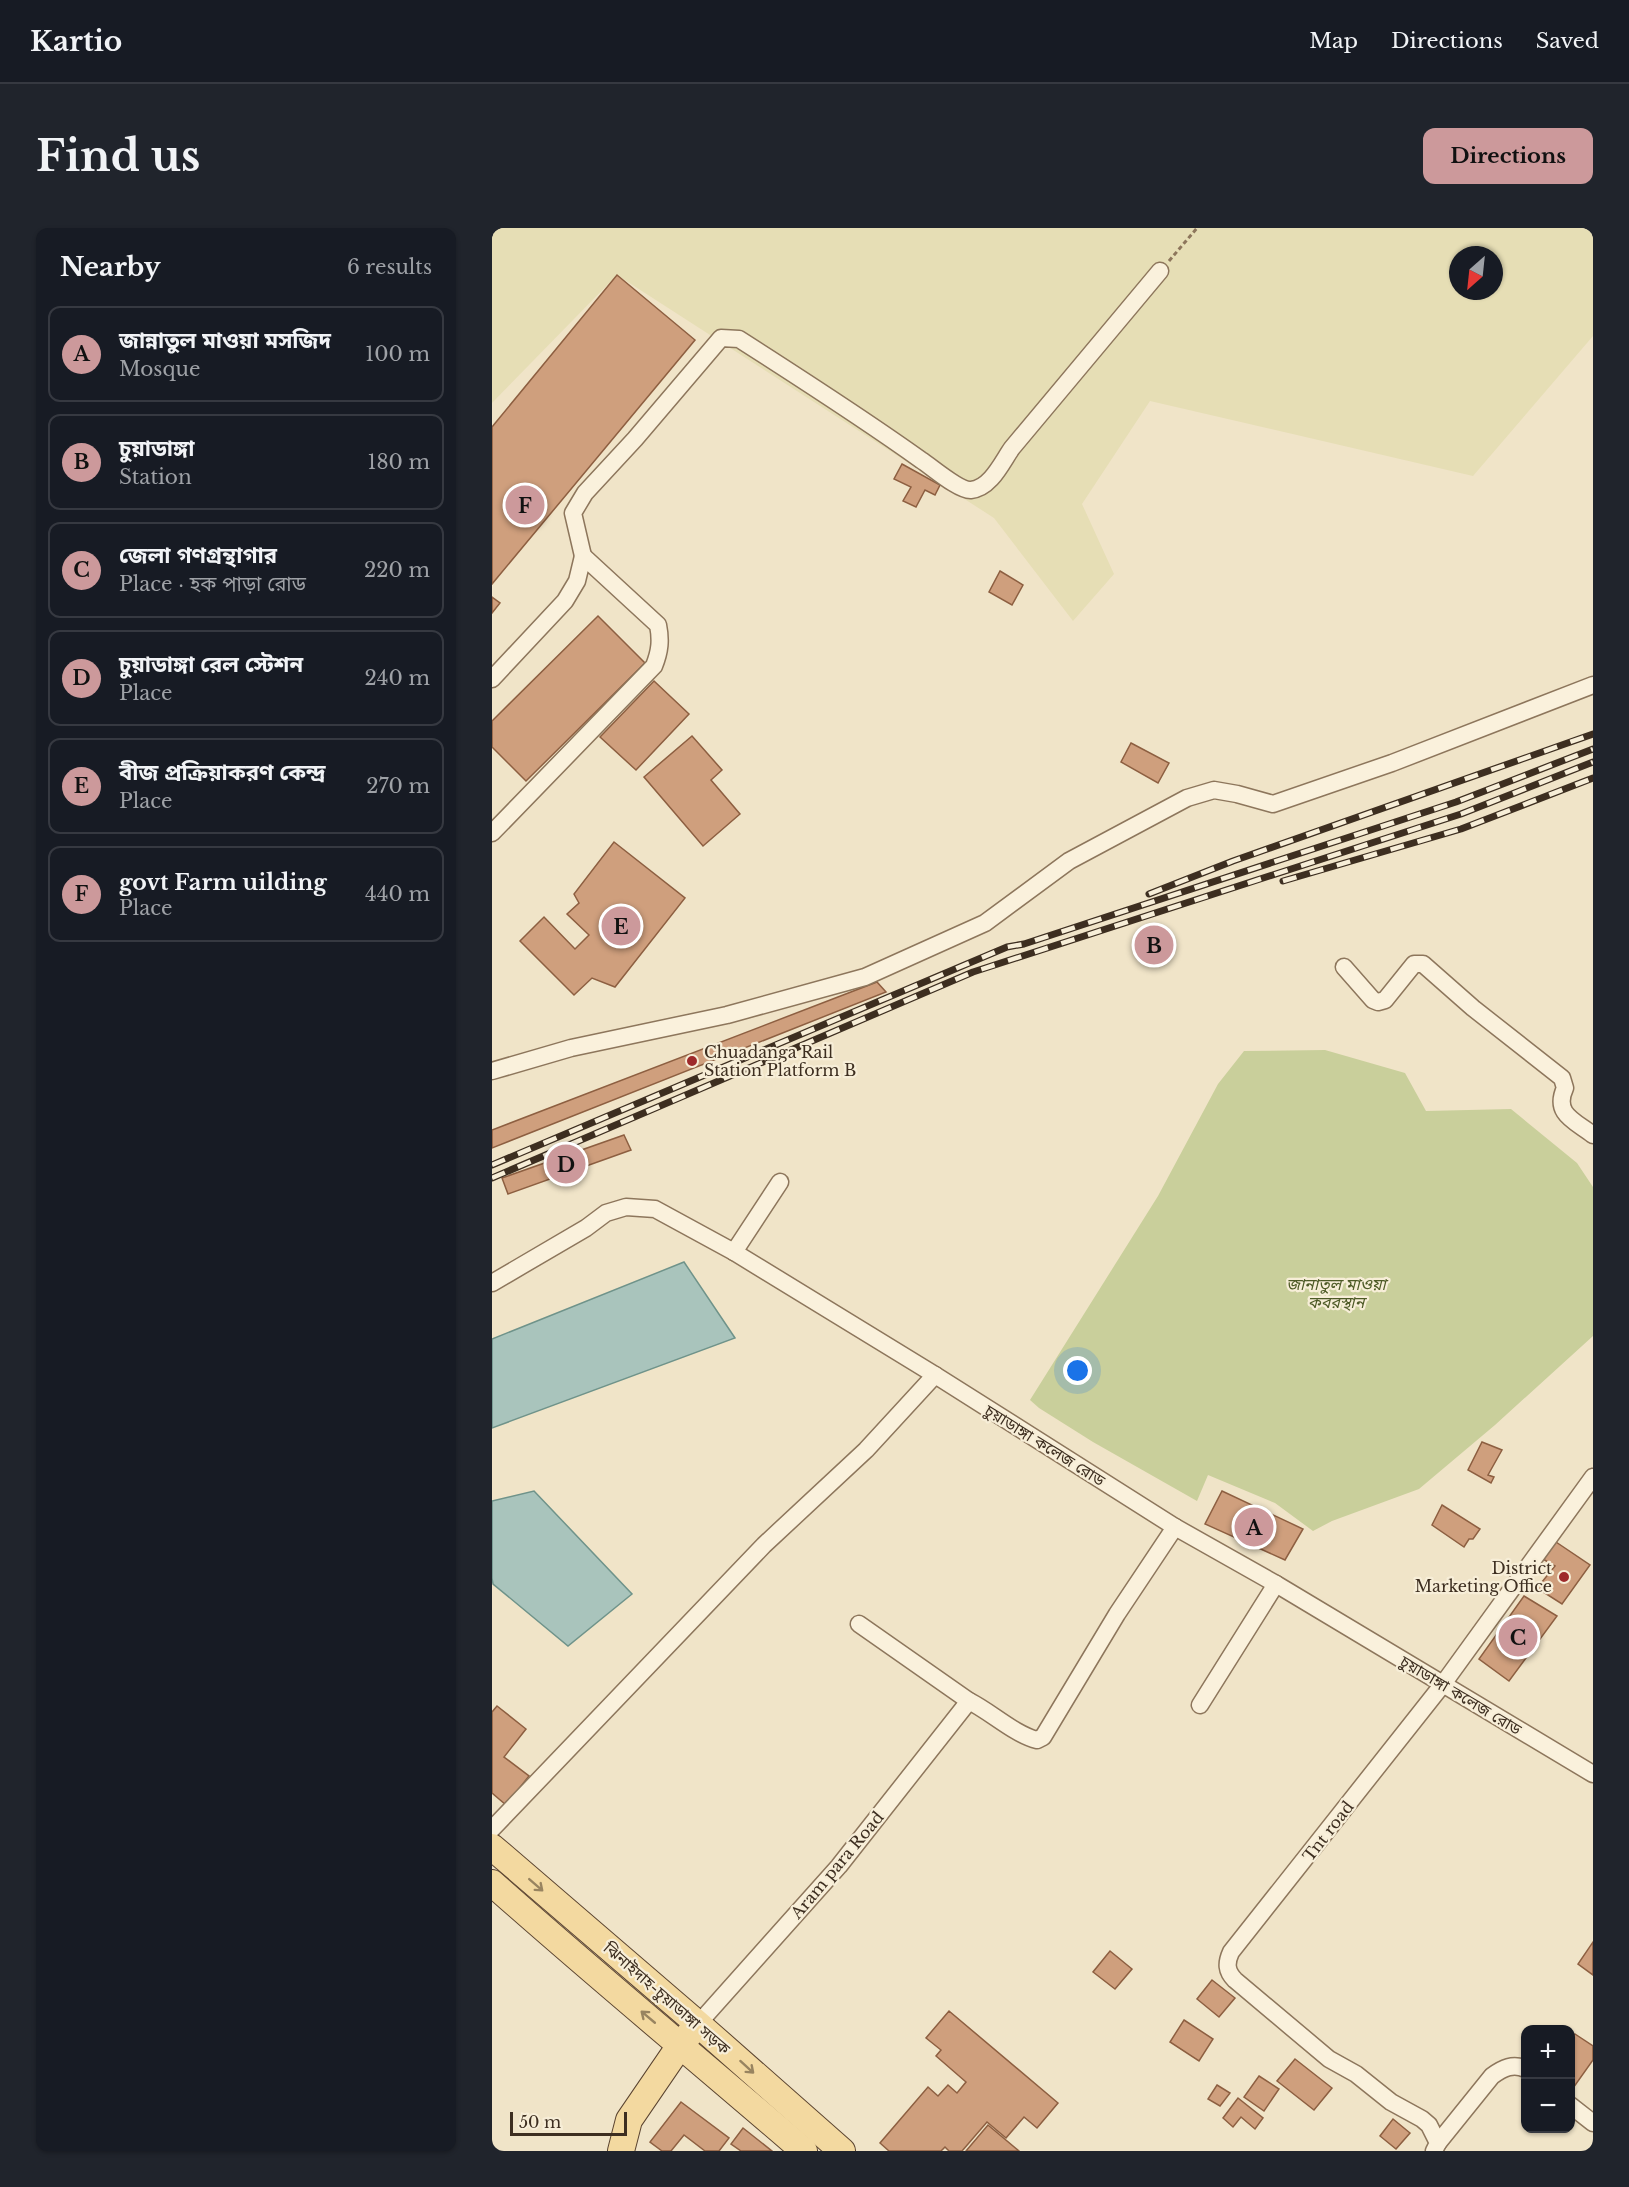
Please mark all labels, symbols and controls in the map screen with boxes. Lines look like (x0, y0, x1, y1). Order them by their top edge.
text: Kartio (30, 24, 122, 59)
text: Map (1309, 28, 1358, 54)
text: Directions (1391, 28, 1503, 54)
text: Saved (1536, 28, 1599, 54)
button: Directions (1423, 128, 1593, 184)
text: Find us (36, 130, 200, 182)
north arrow (1449, 246, 1503, 300)
text: Nearby (60, 251, 161, 283)
text: 6 results (347, 255, 432, 279)
text: জান্নাতুল মাওয়া মসজিদ (119, 327, 331, 354)
text: A (73, 342, 90, 366)
text: 100 m (365, 342, 430, 366)
text: Mosque (119, 357, 200, 381)
text: চুয়াডাঙ্গা (119, 435, 194, 462)
text: B (74, 450, 89, 474)
text: 180 m (367, 450, 430, 474)
text: Station (119, 465, 192, 489)
pin: F (506, 482, 544, 528)
text: জেলা গণগ্রন্থাগার (119, 542, 277, 569)
text: C (73, 558, 90, 582)
text: 220 m (364, 558, 430, 582)
text: Place · হক পাড়া রোড (119, 572, 306, 596)
text: চুয়াডাঙ্গা রেল স্টেশন (119, 651, 303, 678)
text: D (72, 666, 91, 690)
text: 240 m (365, 666, 430, 690)
text: Place (119, 681, 173, 705)
text: বীজ প্রক্রিয়াকরণ কেন্দ্র (119, 759, 326, 786)
text: E (74, 774, 89, 798)
text: 270 m (366, 774, 430, 798)
text: Place (119, 789, 173, 813)
text: govt Farm uilding (119, 869, 327, 896)
text: F (75, 882, 88, 906)
text: 440 m (365, 882, 430, 906)
text: Place (119, 896, 173, 920)
pin: E (602, 904, 640, 948)
pin: B (1134, 922, 1174, 968)
place label: Chuadanga Rail Station Platform B (704, 1042, 856, 1080)
marker: Chuadanga Rail Station Platform B (685, 1054, 699, 1068)
pin: D (546, 1142, 586, 1186)
park label: জানাতুল মাওয়া কবরস্থান (1286, 1274, 1388, 1312)
your location (1063, 1356, 1092, 1385)
street label: চুয়াডাঙ্গা কলেজ রোড (980, 1399, 1109, 1491)
pin: A (1234, 1504, 1274, 1550)
place label: District Marketing Office (1415, 1558, 1552, 1596)
marker: District Marketing Office (1557, 1570, 1571, 1584)
pin: C (1498, 1614, 1538, 1660)
street label: চুয়াডাঙ্গা কলেজ রোড (1396, 1650, 1526, 1740)
street label: Tnt road (1298, 1797, 1358, 1865)
street label: Aram para Road (786, 1807, 888, 1923)
one-way arrow (528, 1878, 543, 1892)
street label: ঝিনাইদাহ-চুয়াডাঙ্গা সড়ক (599, 1937, 735, 2059)
one-way arrow (641, 2010, 656, 2024)
map controls (1521, 2025, 1575, 2133)
button: + (1521, 2025, 1575, 2079)
one-way arrow (739, 2060, 754, 2074)
button: − (1521, 2079, 1575, 2133)
scale bar (510, 2109, 627, 2136)
text: 50 m (519, 2112, 561, 2132)

